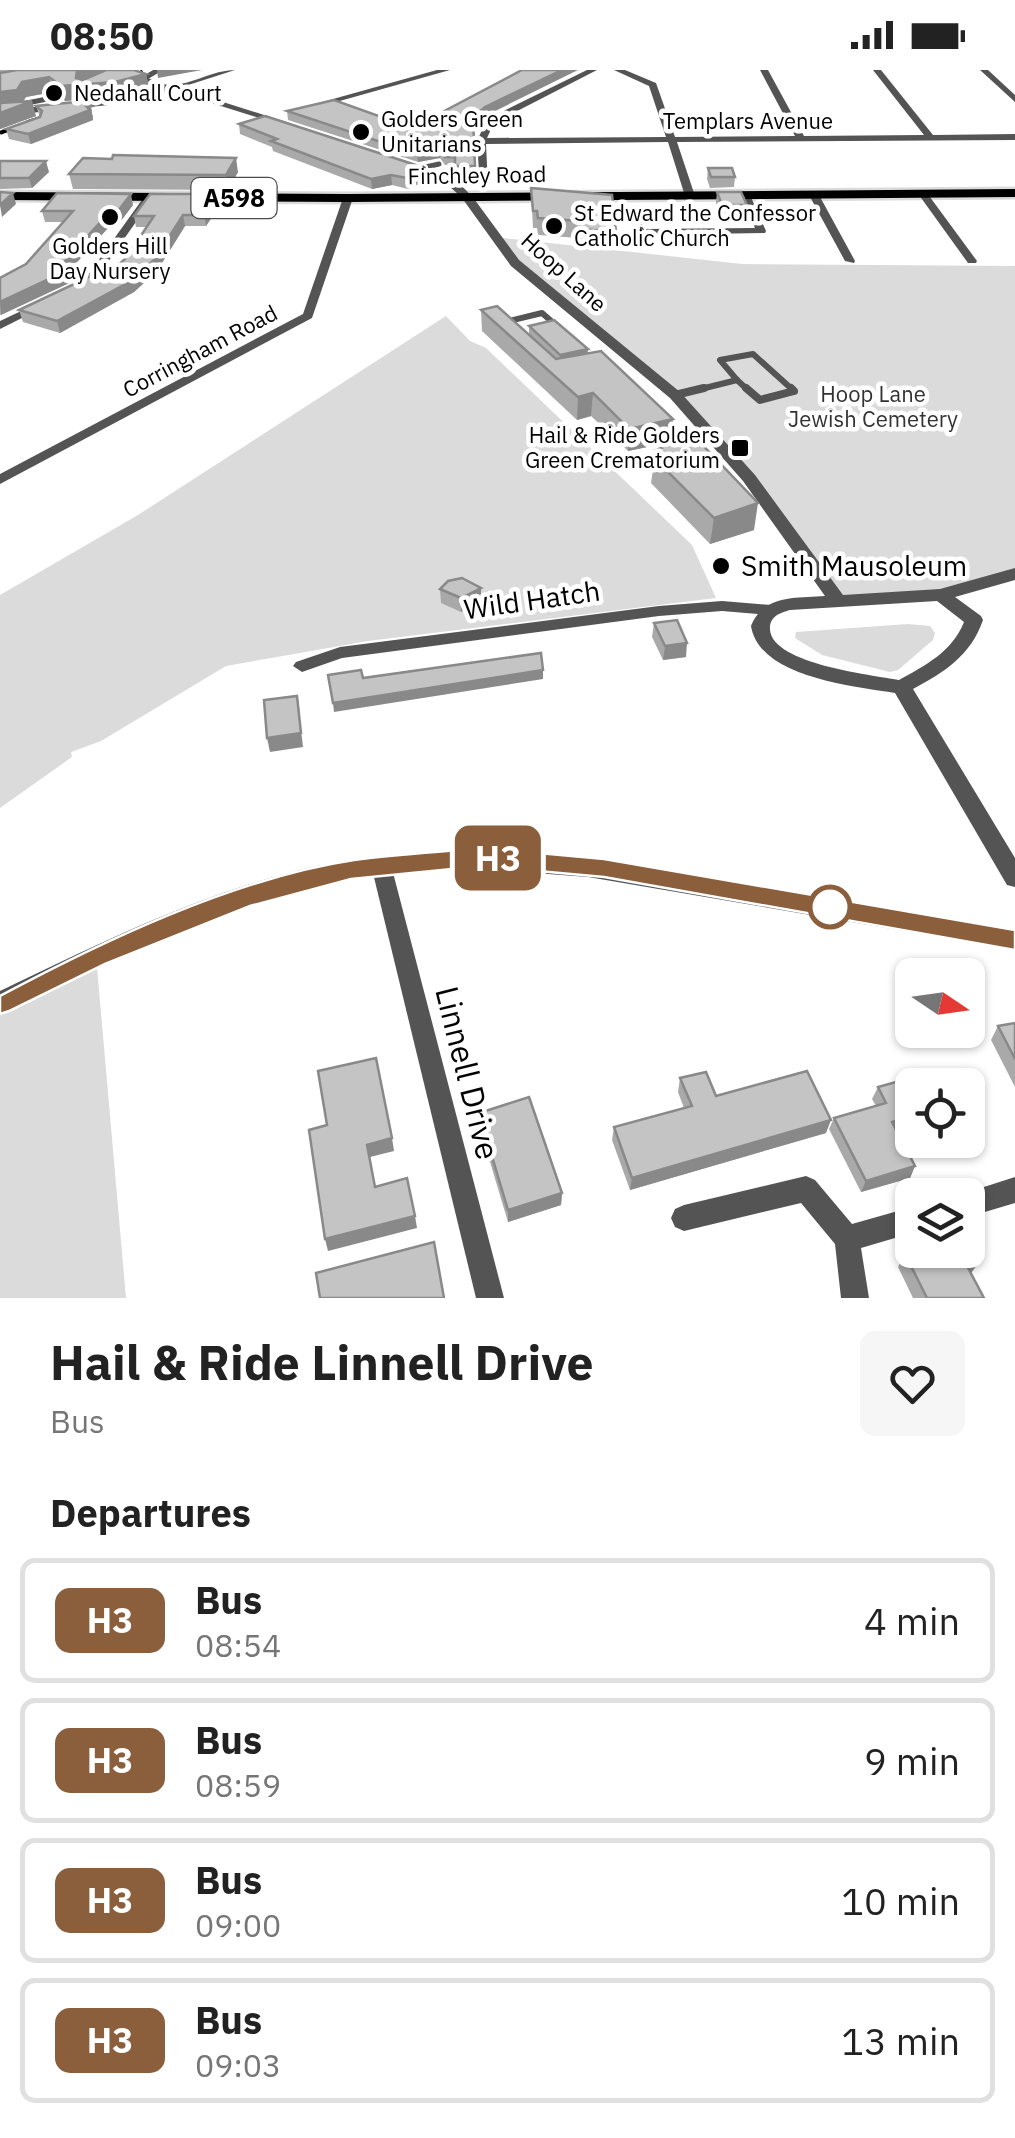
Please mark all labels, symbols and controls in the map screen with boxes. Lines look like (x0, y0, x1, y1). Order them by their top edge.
text: 08:50 (50, 11, 154, 60)
place label: Nedahall Court (74, 78, 222, 107)
marker: Nedahall Court (43, 82, 65, 104)
place label: Golders Green Unitarians (381, 104, 523, 158)
street label: Templars Avenue (663, 106, 833, 135)
marker: Golders Green Unitarians (350, 121, 372, 143)
street label: Finchley Road (407, 159, 547, 190)
road number: A598 (192, 178, 276, 218)
place label: St Edward the Confessor Catholic Church (574, 198, 816, 252)
marker: Golders Hill Day Nursery (99, 206, 121, 228)
marker: St Edward the Confessor Catholic Church (543, 215, 565, 237)
street label: Hoop Lane (515, 226, 613, 318)
place label: Golders Hill Day Nursery (50, 231, 170, 285)
street label: Corringham Road (117, 298, 282, 403)
park label: Hoop Lane Jewish Cemetery (788, 379, 958, 433)
place label: Hail & Ride Golders Green Crematorium (525, 420, 720, 474)
marker: Hail & Ride Golders Green Crematorium (729, 437, 751, 459)
place label: Smith Mausoleum (741, 547, 967, 584)
marker: Smith Mausoleum (710, 555, 732, 577)
street label: Wild Hatch (462, 572, 602, 627)
line badge: H3 (453, 826, 543, 890)
text: H3 (475, 835, 521, 881)
unlabelled marker (809, 886, 851, 928)
north arrow (895, 958, 985, 1048)
map controls (895, 958, 985, 1268)
street label: Linnell Drive (426, 982, 510, 1164)
button: locate (895, 1068, 985, 1158)
button: layers (895, 1178, 985, 1268)
text: Hail & Ride Linnell Drive (50, 1331, 594, 1393)
button: heart (860, 1331, 965, 1436)
text: Bus (50, 1400, 105, 1442)
text: Departures (50, 1488, 251, 1537)
text: Bus (195, 1575, 262, 1624)
text: 4 min (864, 1596, 960, 1645)
text: H3 (87, 1597, 133, 1643)
text: 08:54 (195, 1624, 281, 1666)
text: Bus (195, 1715, 262, 1764)
text: 9 min (864, 1736, 960, 1785)
text: H3 (87, 1737, 133, 1783)
text: 08:59 (195, 1764, 281, 1806)
text: Bus (195, 1855, 262, 1904)
text: 10 min (841, 1876, 960, 1925)
text: H3 (87, 1877, 133, 1923)
text: 09:00 (195, 1904, 281, 1946)
text: Bus (195, 1995, 262, 2044)
text: 13 min (841, 2016, 960, 2065)
text: H3 (87, 2017, 133, 2063)
text: 09:03 (195, 2044, 281, 2086)

